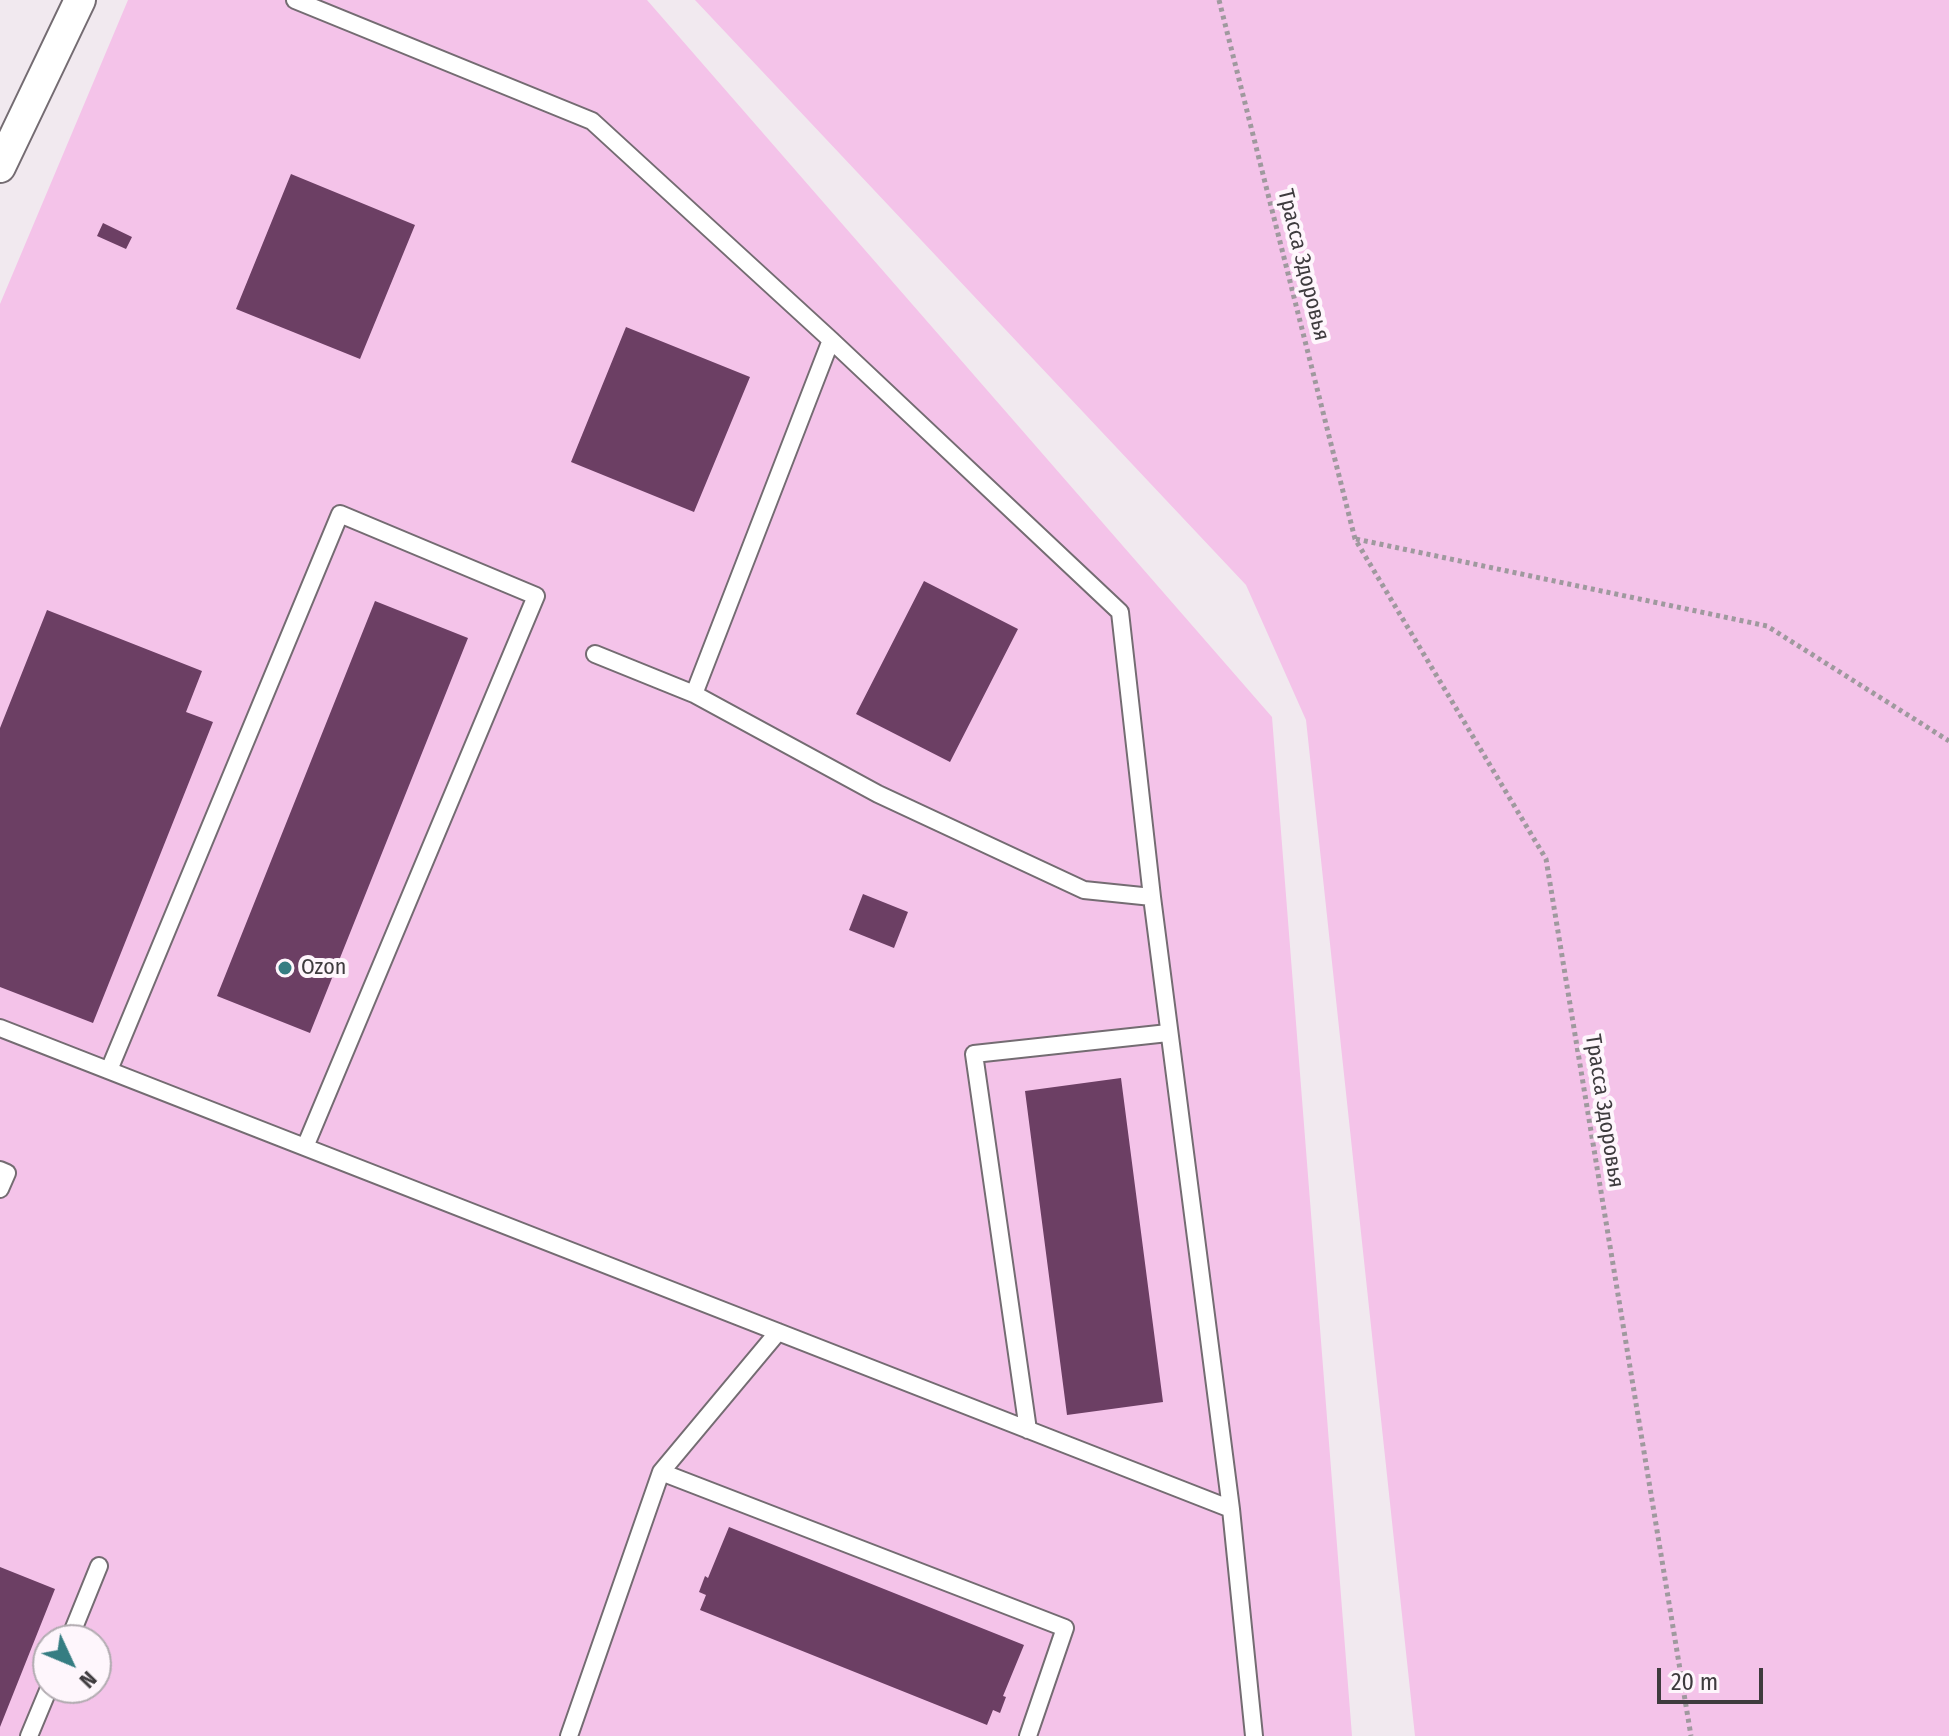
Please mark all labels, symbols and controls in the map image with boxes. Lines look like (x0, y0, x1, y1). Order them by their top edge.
street label: Трасса Здоровья (1271, 187, 1335, 343)
place label: Ozon (301, 955, 346, 981)
marker: Ozon (276, 959, 294, 977)
street label: Трасса Здоровья (1579, 1032, 1629, 1190)
north arrow (32, 1624, 112, 1704)
scale bar (1661, 1652, 1767, 1702)
text: N (74, 1666, 102, 1694)
text: 20 m (1671, 1668, 1718, 1696)

